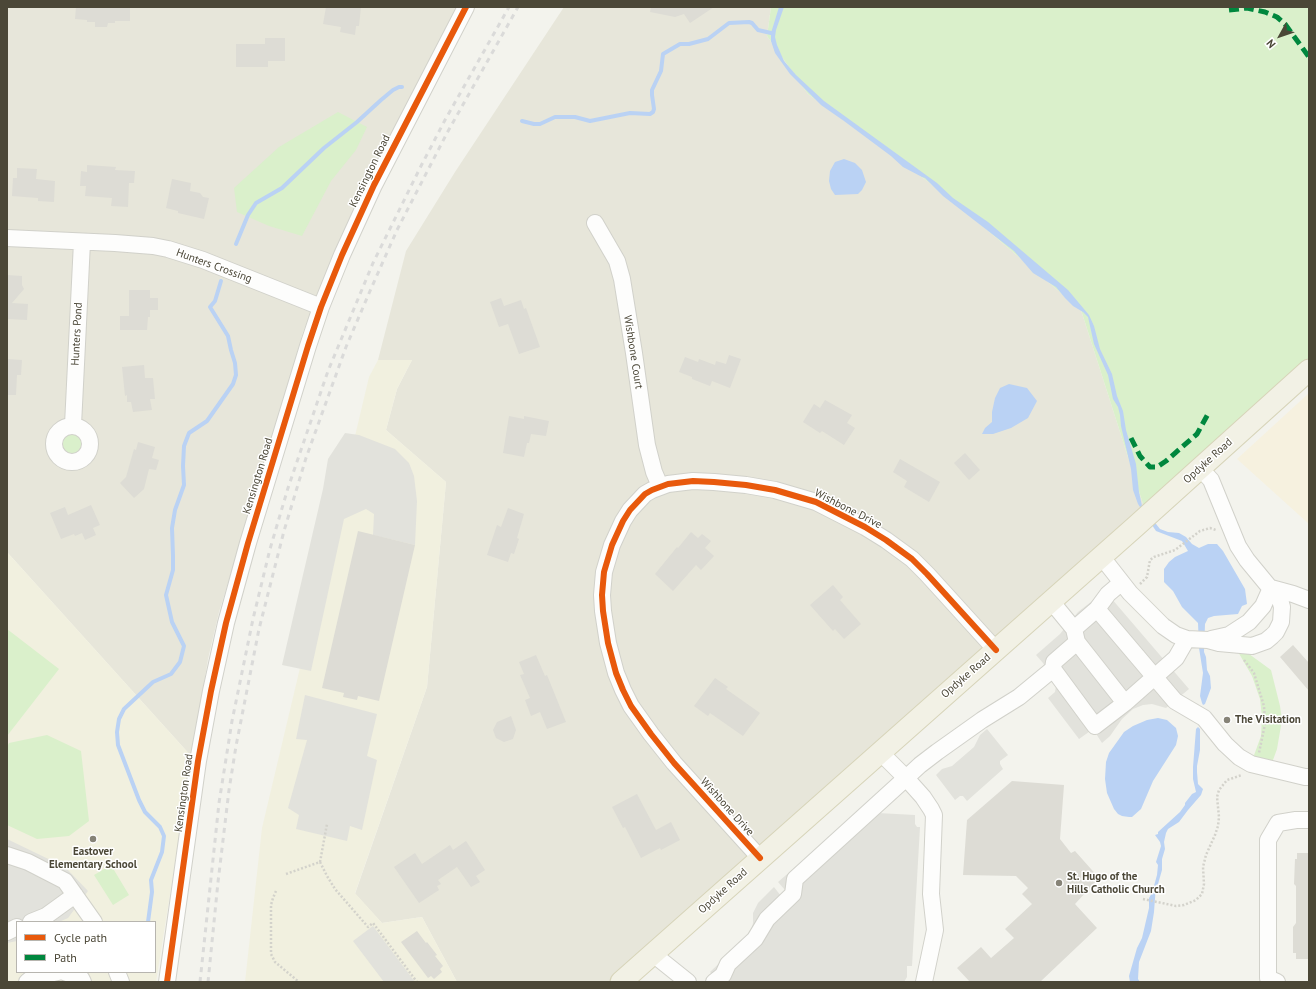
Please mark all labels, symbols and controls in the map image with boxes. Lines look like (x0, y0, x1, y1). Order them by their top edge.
north arrow (1260, 16, 1300, 56)
text: N (1263, 36, 1278, 51)
street label: Kensington Road (347, 133, 393, 209)
street label: Hunters Crossing (174, 246, 254, 286)
street label: Hunters Pond (69, 302, 85, 366)
street label: Wishbone Court (621, 314, 645, 390)
street label: Kensington Road (240, 436, 276, 516)
street label: Opdyke Road (1181, 436, 1235, 486)
street label: Wishbone Drive (812, 486, 884, 532)
street label: Opdyke Road (938, 651, 994, 701)
place label: The Visitation (1235, 713, 1301, 727)
marker: The Visitation (1222, 715, 1232, 725)
street label: Kensington Road (172, 753, 196, 833)
street label: Wishbone Drive (697, 775, 757, 839)
marker: Eastover Elementary School (88, 834, 98, 844)
place label: Eastover Elementary School (49, 845, 137, 871)
street label: Opdyke Road (696, 866, 750, 916)
place label: St. Hugo of the Hills Catholic Church (1067, 870, 1165, 896)
marker: St. Hugo of the Hills Catholic Church (1054, 878, 1064, 888)
legend (16, 921, 156, 973)
text: Cycle path (54, 930, 107, 945)
text: Path (54, 950, 77, 965)

